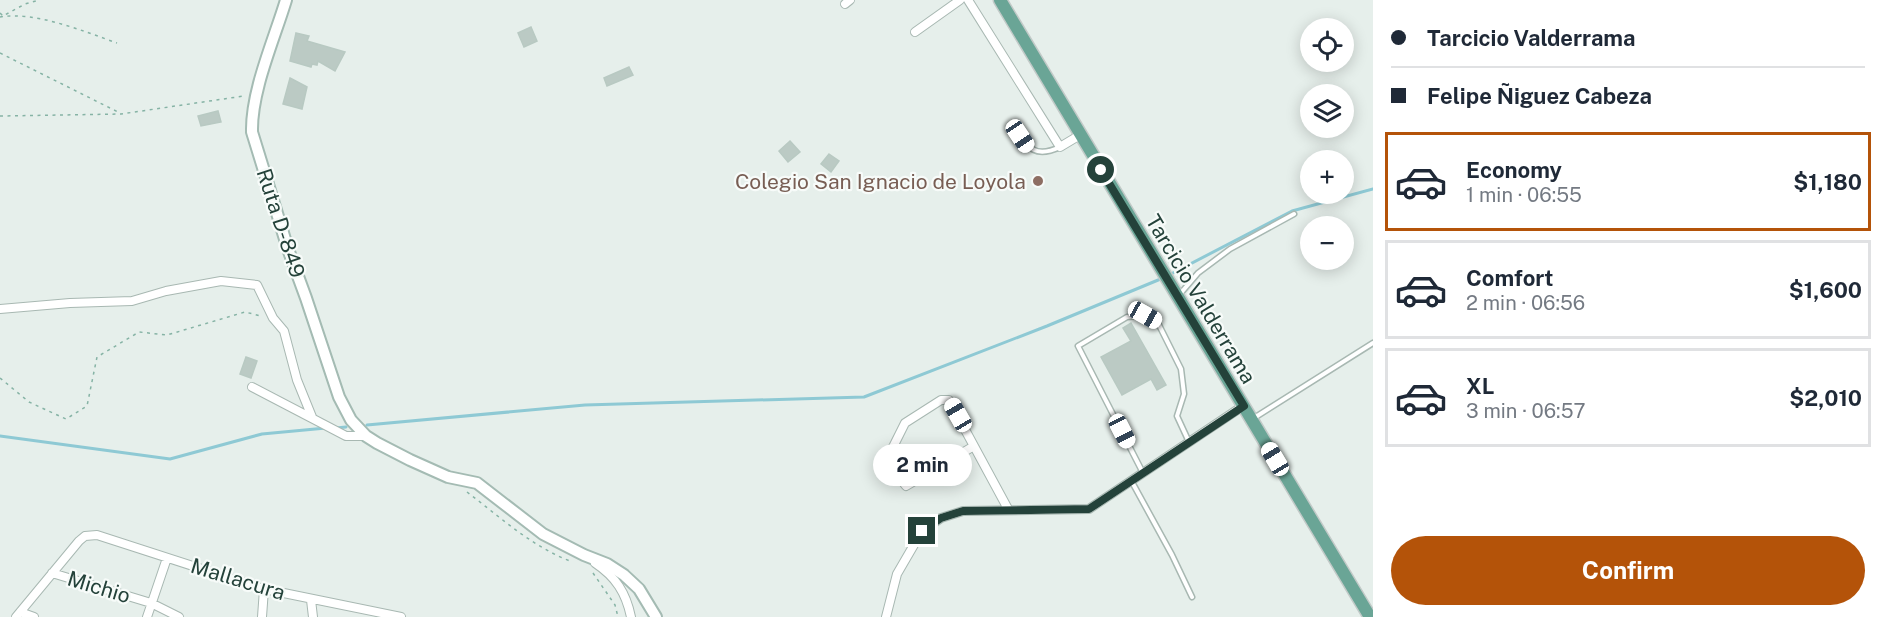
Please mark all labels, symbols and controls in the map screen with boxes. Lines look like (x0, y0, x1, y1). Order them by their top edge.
map controls (1300, 18, 1354, 270)
button: locate (1300, 18, 1354, 72)
text: Tarcicio Valderrama (1427, 25, 1635, 51)
text: Felipe Ñiguez Cabeza (1427, 83, 1652, 109)
button: layers (1300, 84, 1354, 138)
car (1002, 116, 1038, 156)
button: + (1300, 150, 1354, 204)
icon: car (1394, 155, 1448, 209)
route start (1087, 156, 1114, 183)
text: Economy (1466, 157, 1562, 183)
street label: Ruta D-849 (252, 165, 310, 281)
place label: Colegio San Ignacio de Loyola (735, 169, 1026, 194)
text: $1,180 (1793, 169, 1862, 195)
marker: Colegio San Ignacio de Loyola (1031, 174, 1045, 188)
text: 1 min · 06:55 (1466, 183, 1582, 207)
street label: Tarcicio Valderrama (1141, 210, 1261, 388)
button: − (1300, 216, 1354, 270)
icon: car (1394, 263, 1448, 317)
text: Comfort (1466, 265, 1553, 291)
text: $1,600 (1789, 277, 1862, 303)
text: 2 min · 06:56 (1466, 291, 1585, 315)
car (1125, 298, 1165, 332)
icon: car (1394, 371, 1448, 425)
text: XL (1466, 373, 1494, 399)
text: $2,010 (1789, 385, 1862, 411)
car (941, 395, 975, 435)
text: 3 min · 06:57 (1466, 399, 1585, 423)
car (1106, 411, 1138, 451)
car (1258, 439, 1292, 479)
callout: 2 min (872, 444, 972, 486)
text: 2 min (896, 453, 949, 477)
route end (908, 517, 935, 544)
button: Confirm (1391, 536, 1865, 605)
street label: Mallacura (188, 553, 288, 605)
street label: Michio (65, 566, 133, 608)

